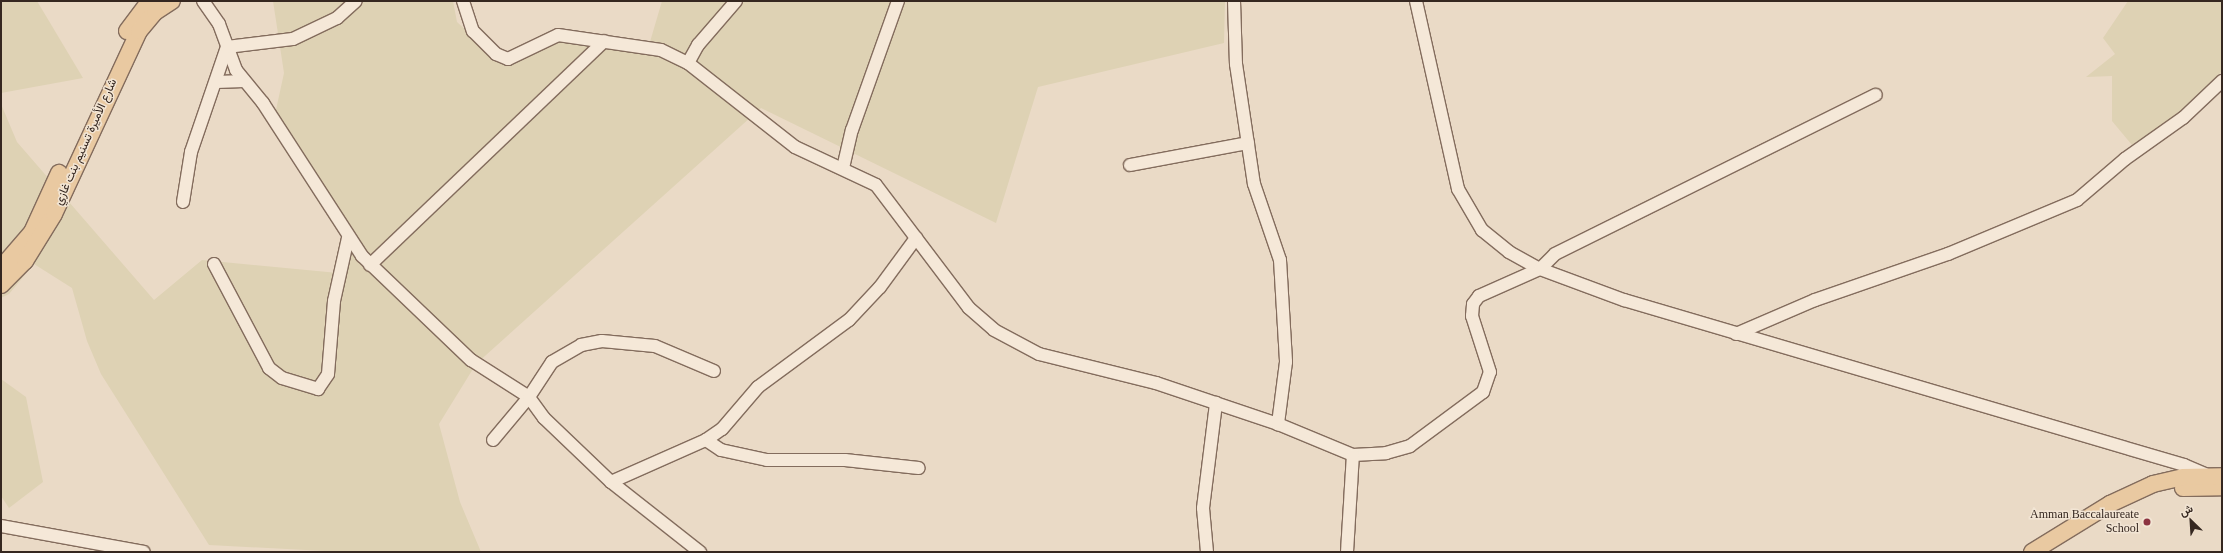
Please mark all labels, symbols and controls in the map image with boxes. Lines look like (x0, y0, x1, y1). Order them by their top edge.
street label: شارع الأميرة تسنيم بنت غازي (52, 77, 120, 207)
north arrow (2171, 501, 2211, 541)
text: ش (2177, 502, 2194, 518)
place label: Amman Baccalaureate School (2030, 508, 2139, 536)
marker: Amman Baccalaureate School (2142, 517, 2152, 527)

